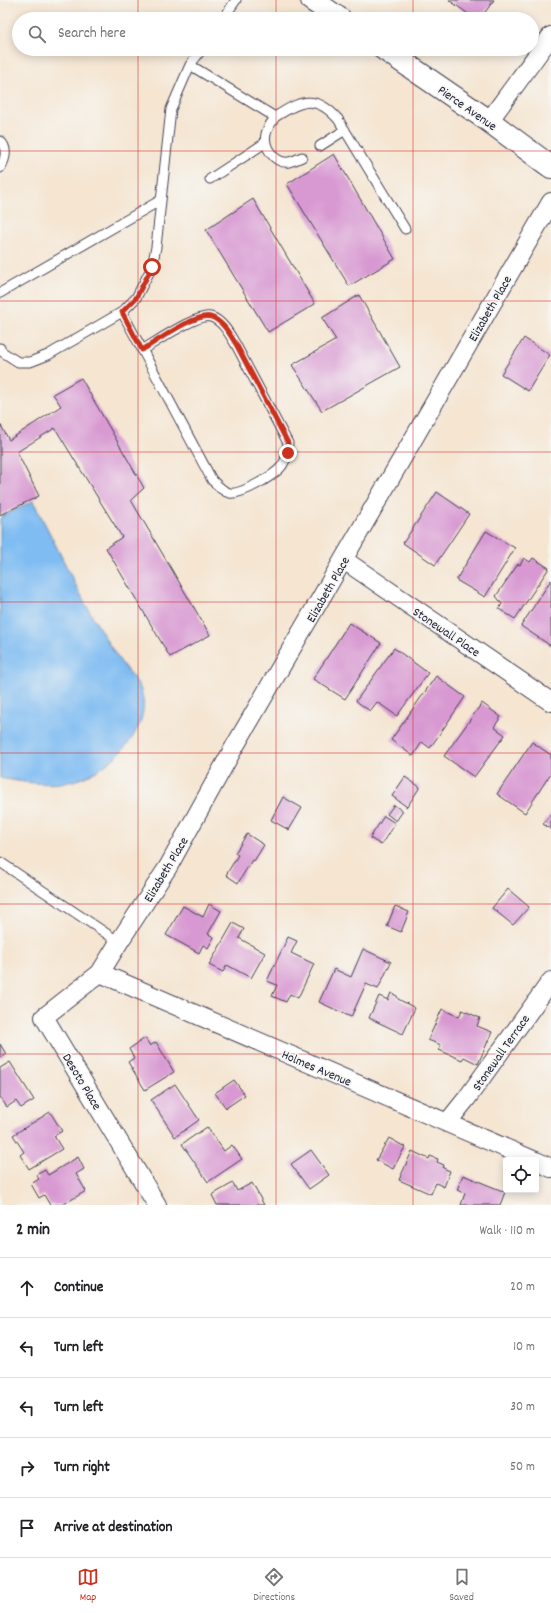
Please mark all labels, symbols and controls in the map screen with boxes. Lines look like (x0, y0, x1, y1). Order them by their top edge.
search box (12, 12, 539, 56)
icon: search (26, 23, 48, 45)
text: Search here (58, 23, 126, 45)
street label: Pierce Avenue (433, 82, 500, 137)
route start (143, 258, 161, 276)
street label: Elizabeth Place (465, 272, 518, 346)
route end (279, 444, 297, 462)
street label: Elizabeth Place (303, 553, 356, 627)
street label: Stonewall Place (408, 603, 483, 663)
street label: Elizabeth Place (140, 834, 194, 907)
street label: Stonewall Terrace (469, 1011, 536, 1095)
street label: Holmes Avenue (278, 1046, 354, 1093)
street label: Desoto Place (56, 1050, 105, 1115)
map controls (503, 1157, 539, 1193)
button: locate (503, 1157, 539, 1193)
text: 2 min (16, 1219, 50, 1243)
text: Walk · 110 m (479, 1222, 535, 1241)
icon: ahead (16, 1277, 38, 1299)
text: Continue (54, 1277, 103, 1299)
text: 20 m (510, 1278, 535, 1297)
icon: left (16, 1337, 38, 1359)
text: Turn left (54, 1337, 103, 1359)
text: 10 m (513, 1338, 535, 1357)
icon: left (16, 1397, 38, 1419)
text: Turn left (54, 1397, 103, 1419)
text: 30 m (510, 1398, 535, 1417)
icon: right (16, 1457, 38, 1479)
text: Turn right (54, 1457, 110, 1479)
text: 50 m (510, 1458, 535, 1477)
icon: arrive (16, 1517, 38, 1539)
text: Arrive at destination (54, 1517, 172, 1539)
tab: Map (77, 1566, 99, 1606)
tab: Directions (253, 1566, 295, 1606)
tab: Saved (449, 1566, 474, 1606)

